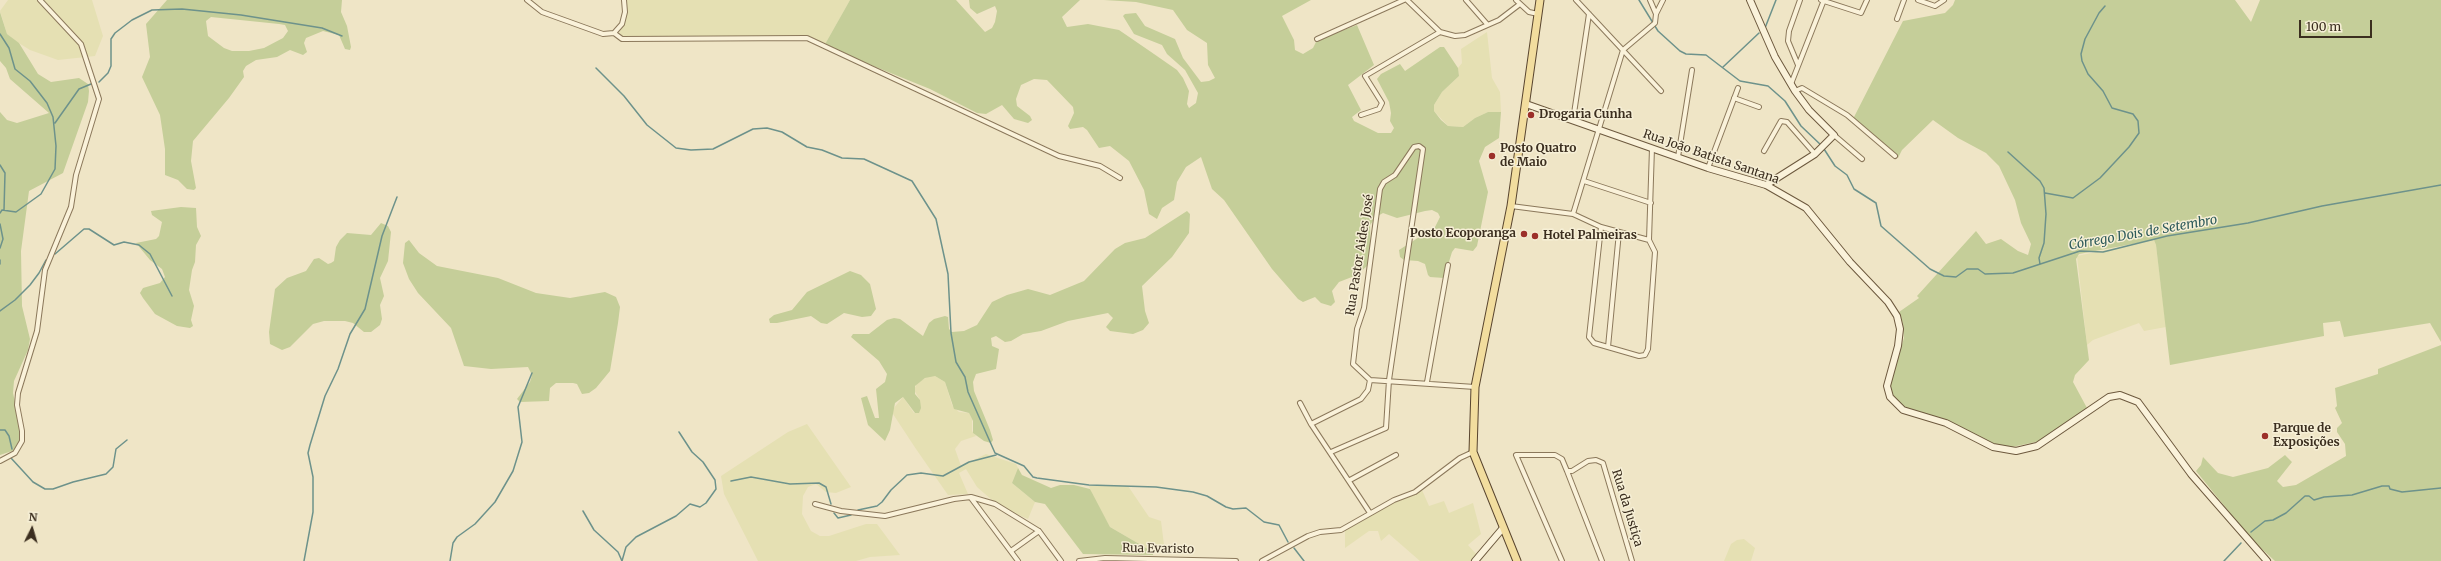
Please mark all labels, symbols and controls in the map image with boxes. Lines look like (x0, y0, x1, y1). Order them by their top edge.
scale bar (2301, 12, 2374, 38)
text: 100 m (2306, 19, 2341, 34)
place label: Drogaria Cunha (1539, 108, 1632, 122)
marker: Drogaria Cunha (1526, 110, 1536, 120)
street label: Rua João Batista Santana (1641, 127, 1781, 187)
place label: Posto Quatro de Maio (1500, 142, 1576, 170)
marker: Posto Quatro de Maio (1487, 151, 1497, 161)
street label: Rua Pastor Aides José (1343, 193, 1377, 317)
water label: Córrego Dois de Setembro (2067, 212, 2219, 254)
place label: Posto Ecoporanga (1410, 227, 1516, 241)
marker: Posto Ecoporanga (1519, 229, 1529, 239)
place label: Hotel Palmeiras (1543, 229, 1637, 243)
marker: Hotel Palmeiras (1530, 231, 1540, 241)
place label: Parque de Exposições (2273, 422, 2340, 450)
marker: Parque de Exposições (2260, 431, 2270, 441)
street label: Rua da Justiça (1608, 468, 1646, 548)
north arrow (12, 509, 52, 549)
text: N (28, 510, 38, 524)
street label: Rua Evaristo (1122, 541, 1194, 557)

